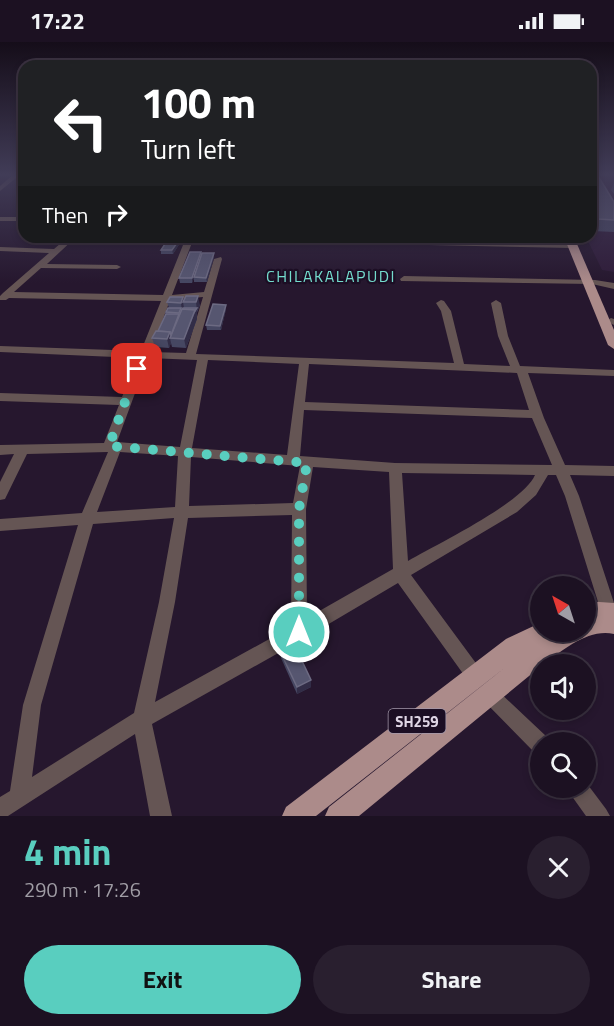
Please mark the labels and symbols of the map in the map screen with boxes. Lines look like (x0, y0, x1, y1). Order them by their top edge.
district label: CHILAKALAPUDI (266, 264, 396, 288)
pin (111, 343, 162, 394)
north arrow (530, 576, 596, 642)
position arrow (267, 600, 331, 664)
road number: SH259 (388, 709, 446, 733)

